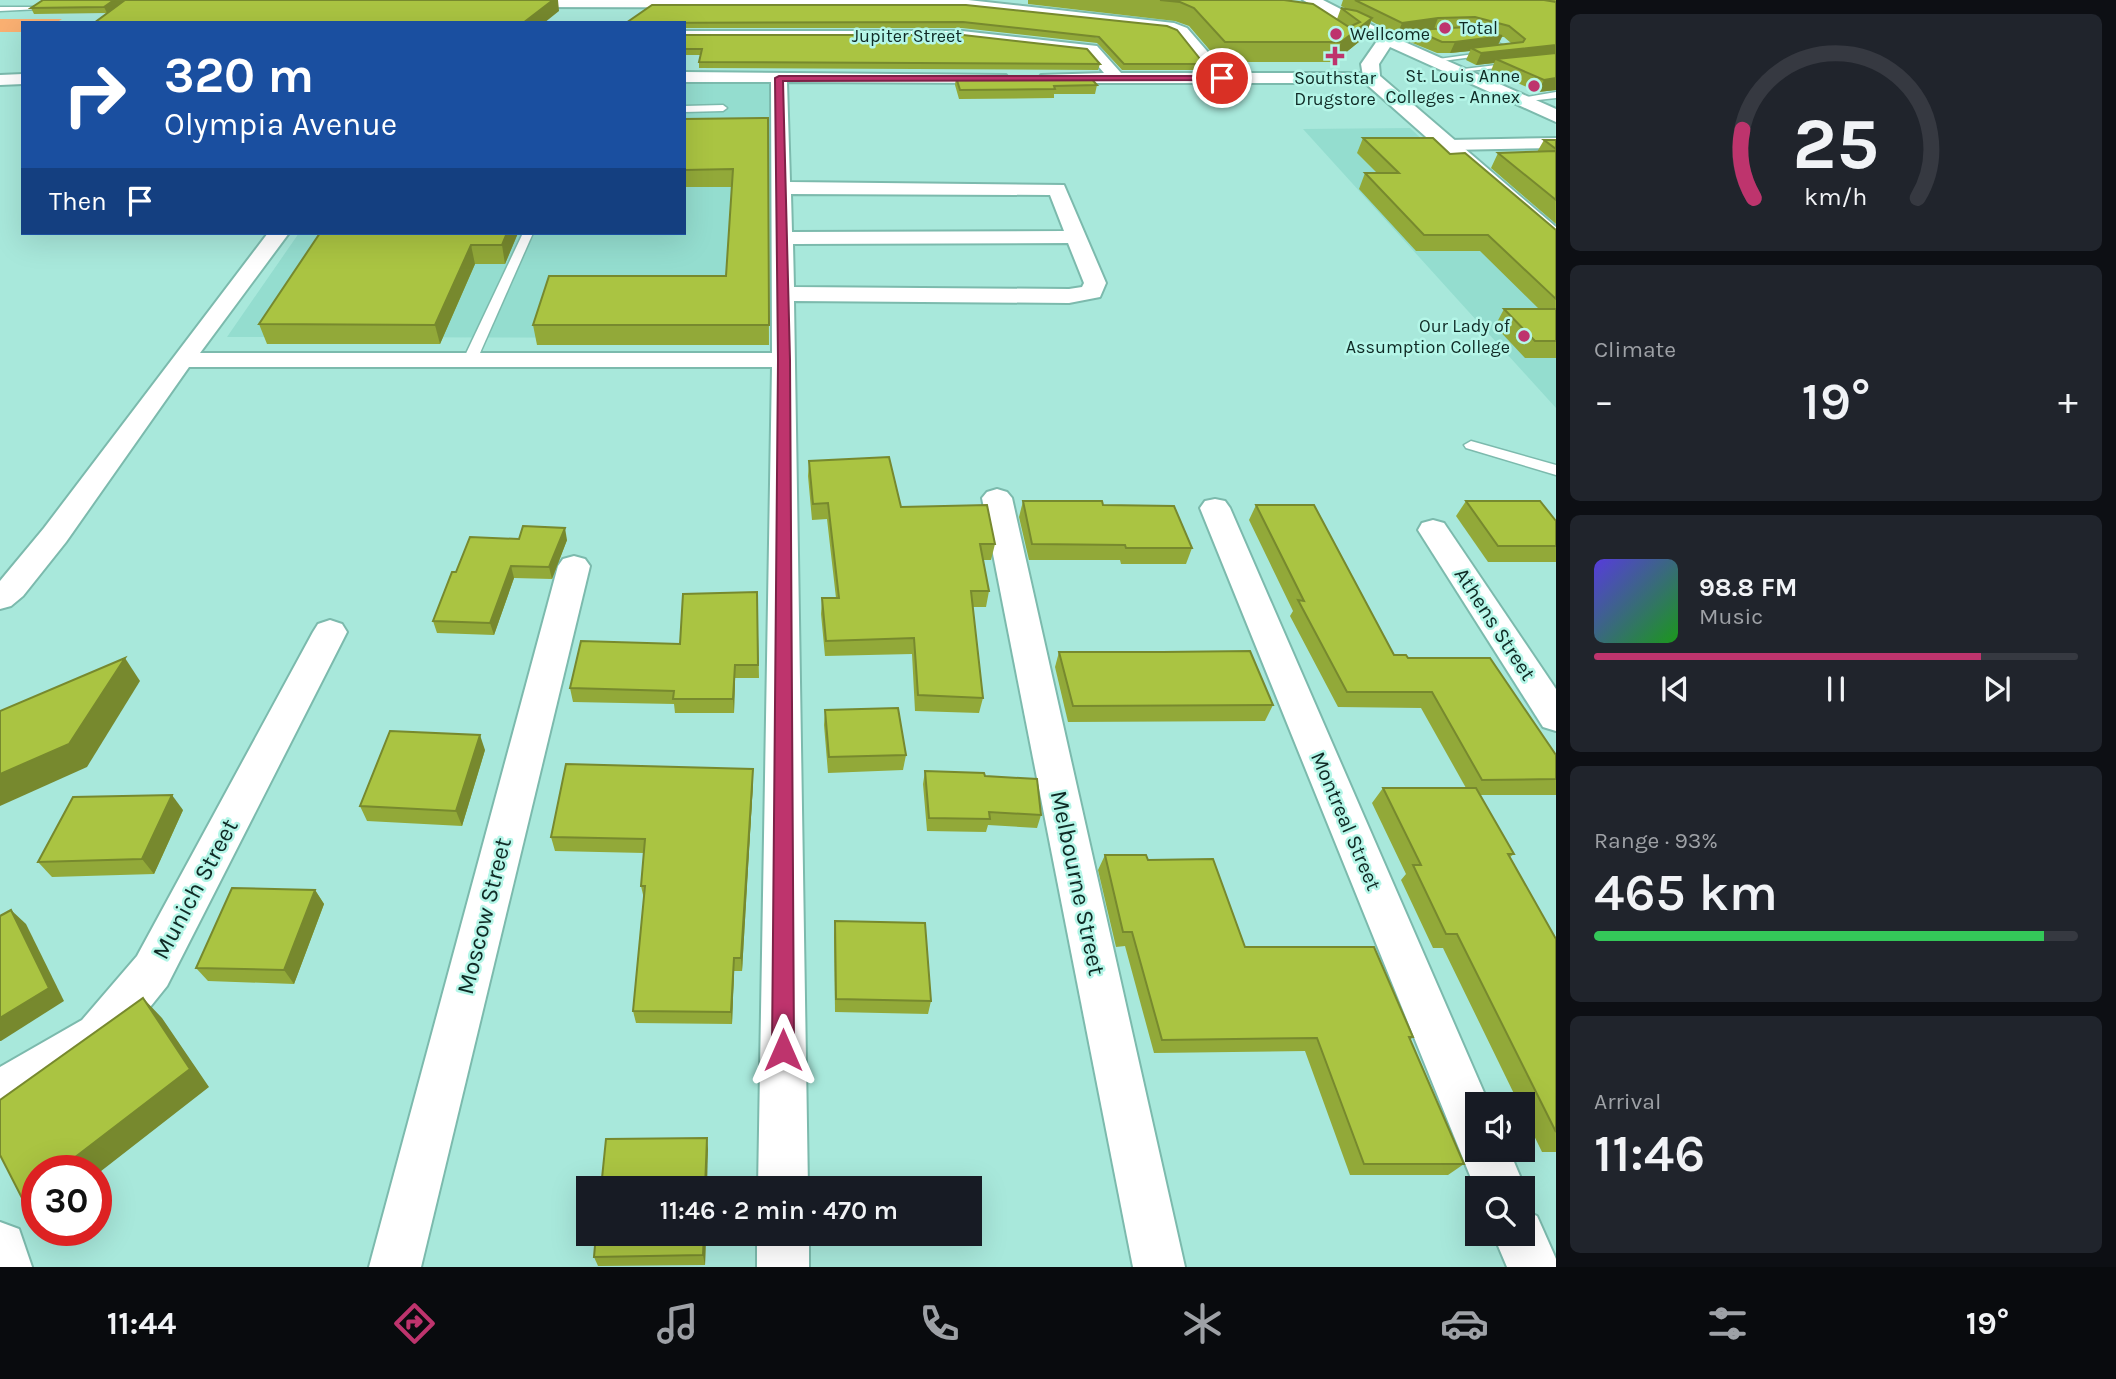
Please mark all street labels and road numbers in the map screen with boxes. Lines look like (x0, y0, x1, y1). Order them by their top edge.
street label: Jupiter Street (852, 25, 962, 47)
street label: Athens Street (1450, 563, 1540, 685)
street label: Montreal Street (1306, 748, 1386, 894)
street label: Melbourne Street (1045, 788, 1111, 978)
street label: Munich Street (146, 814, 244, 964)
street label: Moscow Street (451, 835, 517, 997)

